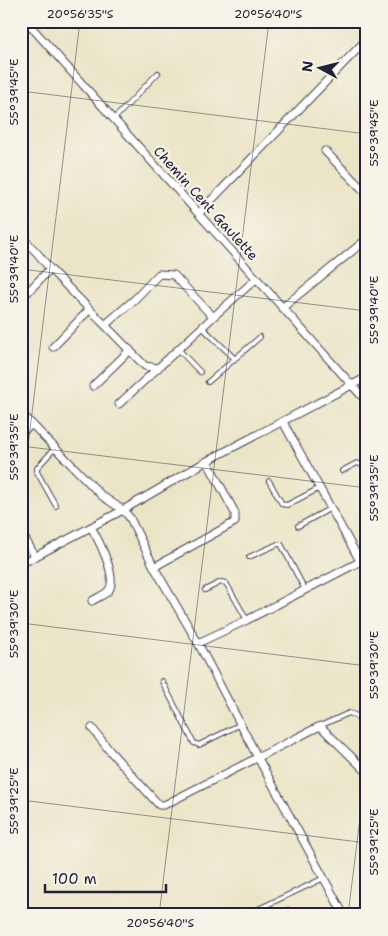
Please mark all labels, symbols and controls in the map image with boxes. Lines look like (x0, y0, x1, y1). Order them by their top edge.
text: 20°56'35"S (47, 6, 114, 22)
text: 20°56'40"S (234, 6, 302, 22)
north arrow (296, 42, 346, 92)
text: 55°39'45"E (6, 59, 22, 125)
text: N (297, 60, 317, 73)
text: 55°39'45"E (366, 100, 382, 166)
street label: Chemin Cent Gaulette (150, 142, 262, 264)
text: 55°39'40"E (6, 235, 22, 303)
text: 55°39'40"E (366, 276, 382, 344)
text: 55°39'35"E (6, 413, 22, 481)
text: 55°39'35"E (366, 454, 382, 522)
text: 55°39'30"E (6, 590, 22, 658)
text: 55°39'30"E (366, 631, 382, 699)
text: 55°39'25"E (6, 767, 22, 835)
text: 55°39'25"E (366, 808, 382, 876)
scale bar (45, 861, 166, 893)
text: 100 m (52, 869, 97, 889)
text: 20°56'40"S (126, 915, 194, 931)

